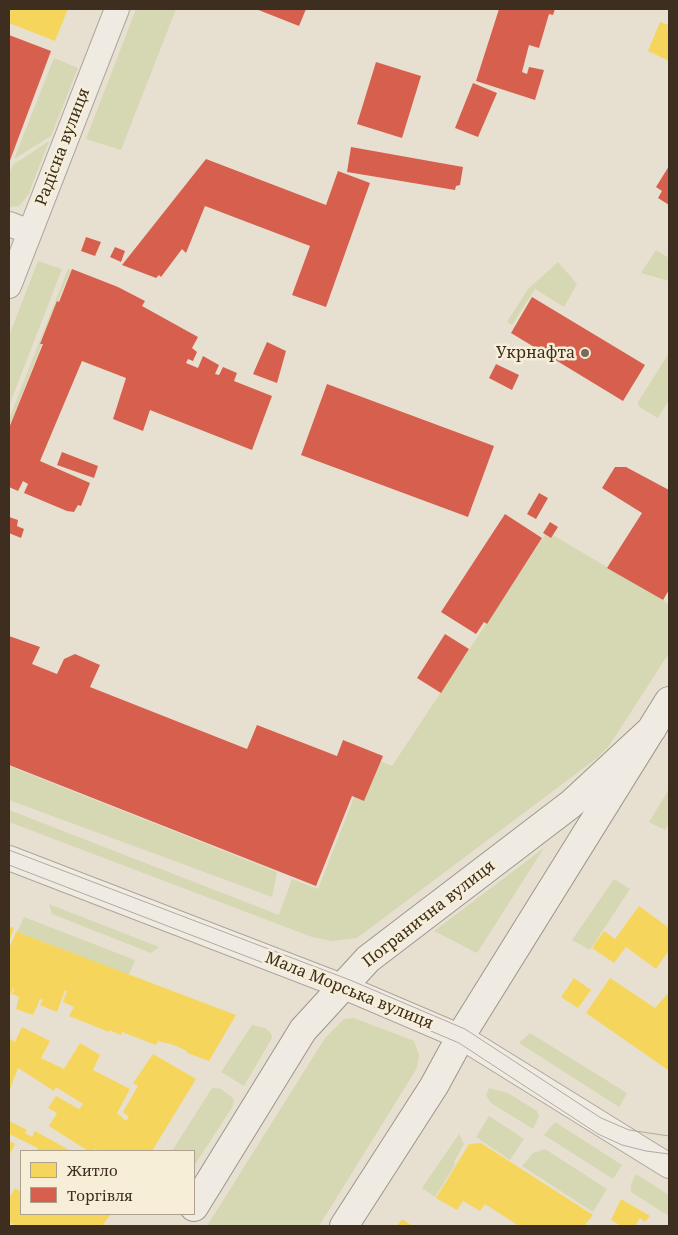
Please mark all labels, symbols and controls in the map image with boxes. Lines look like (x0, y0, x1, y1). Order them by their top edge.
street label: Радісна вулиця (32, 85, 94, 209)
place label: Укрнафта (496, 343, 575, 363)
marker: Укрнафта (579, 347, 591, 359)
street label: Погранична вулиця (359, 856, 499, 972)
street label: Мала Морська вулиця (262, 948, 436, 1034)
legend (20, 1150, 195, 1215)
text: Житло (67, 1160, 118, 1180)
text: Торгівля (67, 1185, 133, 1205)

